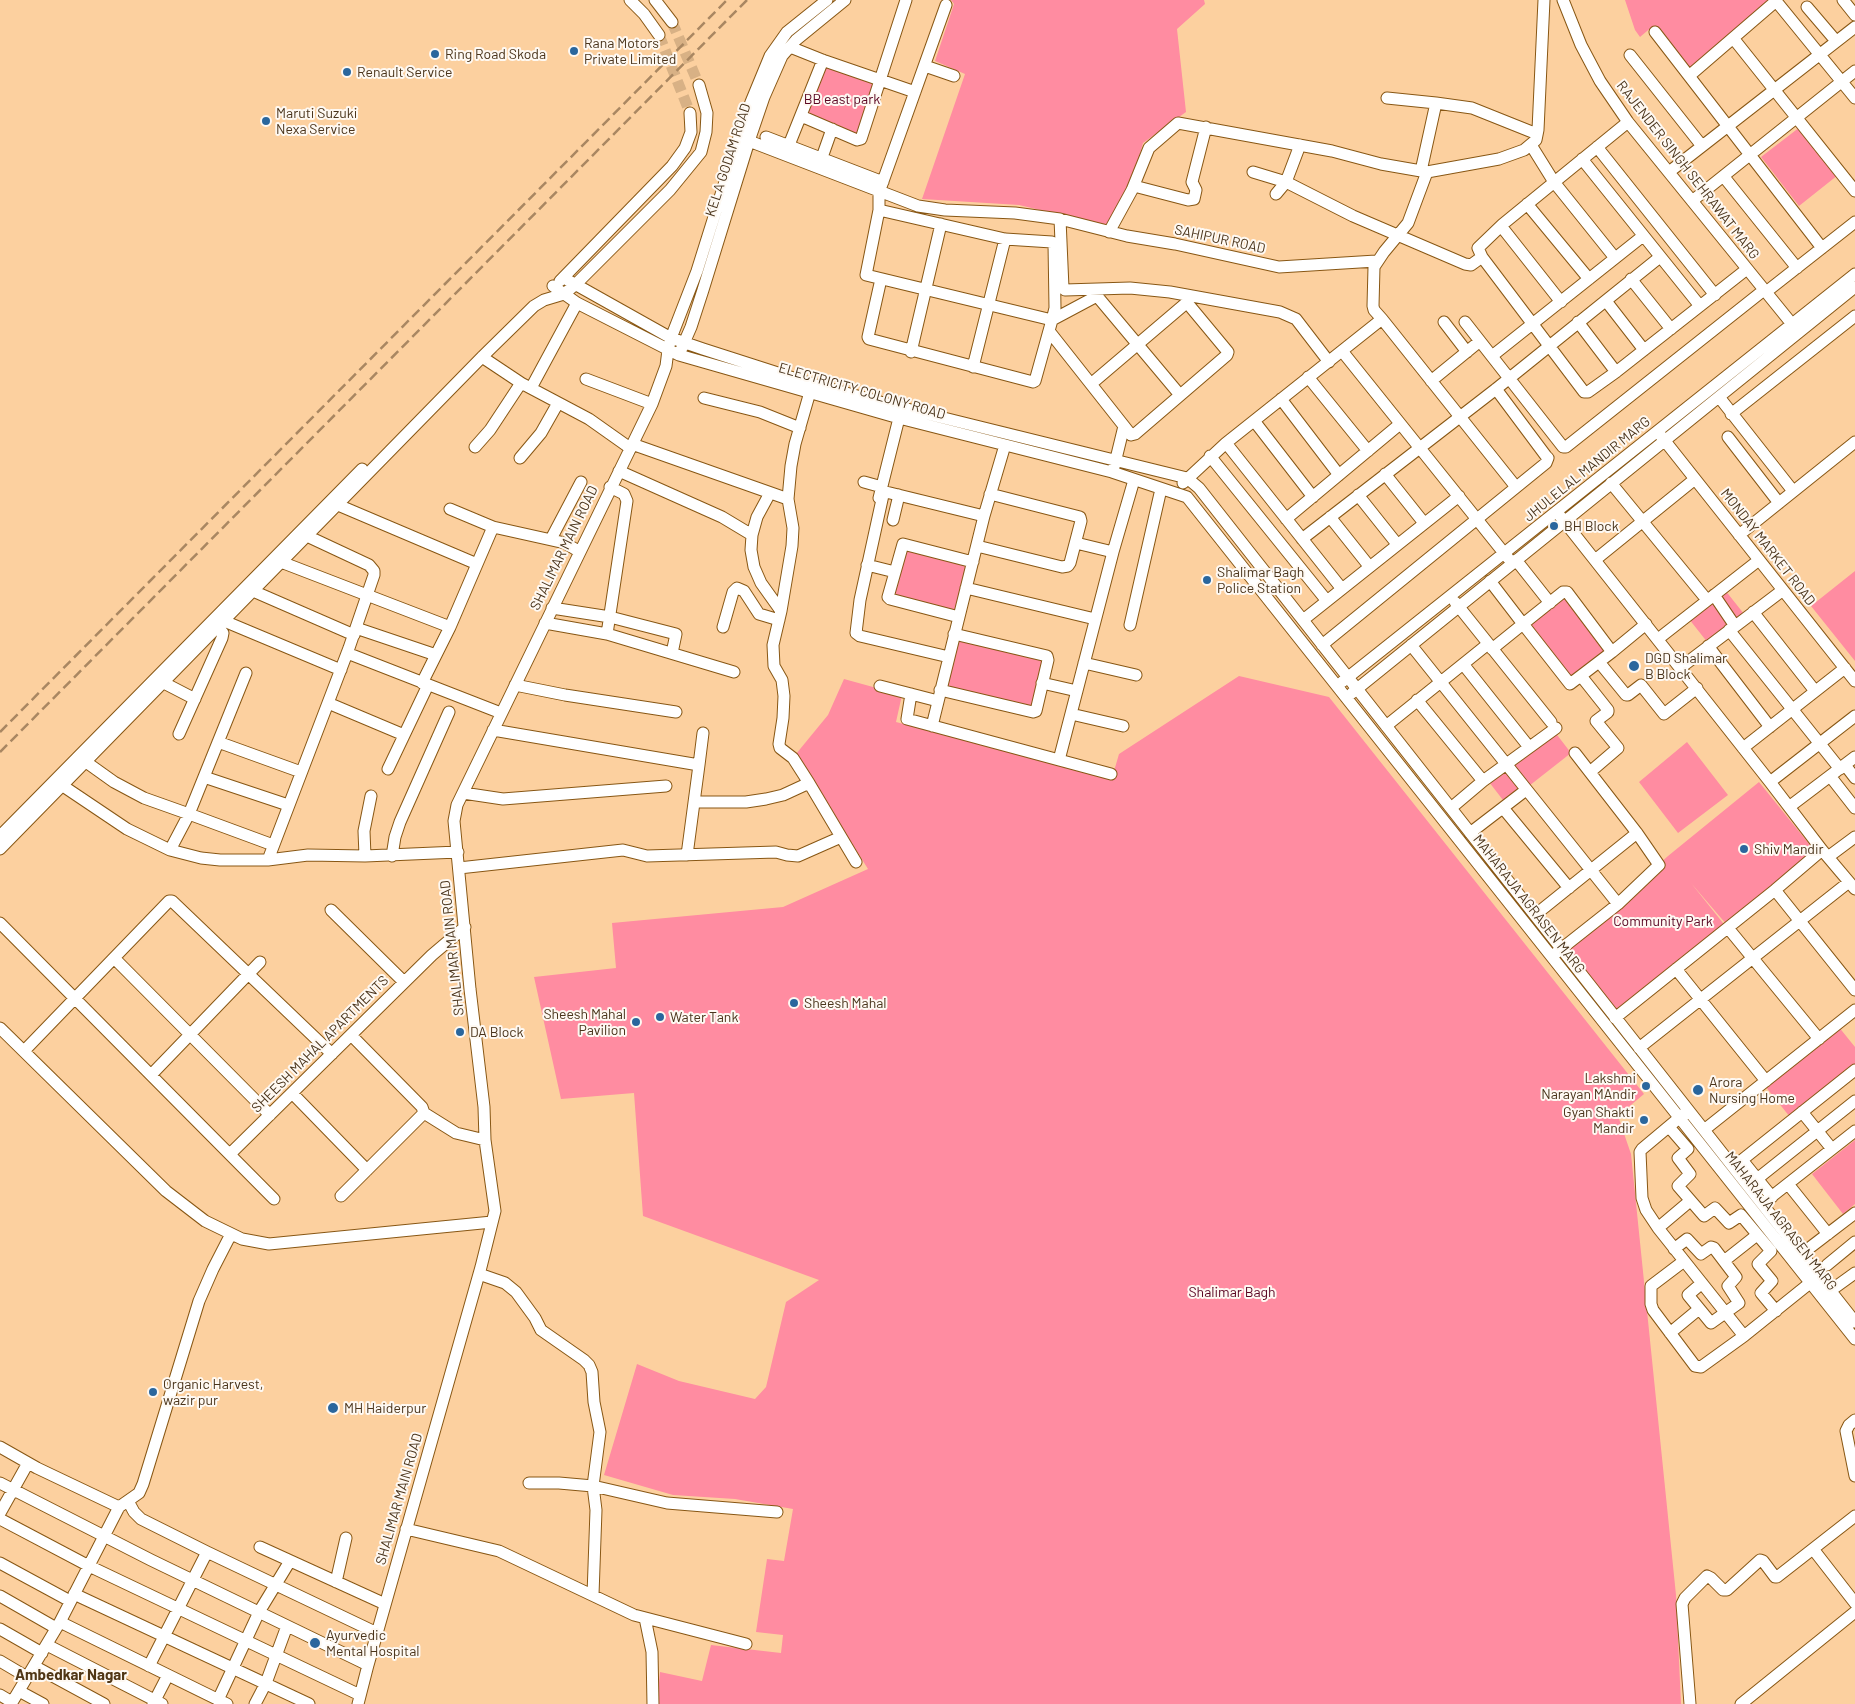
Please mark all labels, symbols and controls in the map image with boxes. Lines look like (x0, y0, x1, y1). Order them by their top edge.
place label: Rana Motors Private Limited (584, 35, 676, 68)
marker: Rana Motors Private Limited (568, 45, 580, 57)
place label: Ring Road Skoda (445, 46, 546, 62)
marker: Ring Road Skoda (429, 48, 441, 60)
place label: Renault Service (357, 64, 452, 80)
marker: Renault Service (341, 66, 353, 78)
street label: RAJENDER SINGH SEHRAWAT MARG (1613, 77, 1763, 263)
park label: BB east park (804, 91, 880, 107)
street label: KELA GODAM ROAD (702, 101, 754, 219)
place label: Maruti Suzuki Nexa Service (276, 105, 357, 138)
marker: Maruti Suzuki Nexa Service (260, 115, 272, 127)
street label: SAHIPUR ROAD (1173, 221, 1267, 257)
street label: ELECTRICITY COLONY ROAD (777, 359, 947, 423)
street label: JHULELAL MANDIR MARG (1520, 413, 1654, 525)
street label: SHALIMAR MAIN ROAD (527, 483, 601, 613)
street label: MONDAY MARKET ROAD (1717, 485, 1819, 609)
place label: BH Block (1564, 518, 1619, 534)
marker: BH Block (1548, 520, 1560, 532)
place label: Shalimar Bagh Police Station (1217, 564, 1304, 596)
marker: Shalimar Bagh Police Station (1201, 574, 1213, 586)
place label: DGD Shalimar B Block (1645, 650, 1727, 682)
marker: DGD Shalimar B Block (1627, 659, 1641, 673)
street label: MAHARAJA AGRASEN MARG (1469, 831, 1589, 977)
place label: Shiv Mandir (1754, 841, 1824, 857)
marker: Shiv Mandir (1738, 843, 1750, 855)
street label: SHALIMAR MAIN ROAD (437, 879, 467, 1017)
park label: Community Park (1613, 913, 1713, 929)
street label: SHEESH MAHAL APARTMENTS (248, 972, 392, 1116)
place label: Sheesh Mahal (804, 995, 887, 1011)
marker: Sheesh Mahal (788, 997, 800, 1009)
place label: Sheesh Mahal Pavilion (543, 1006, 626, 1038)
place label: Water Tank (670, 1009, 738, 1025)
marker: Water Tank (654, 1011, 666, 1023)
marker: Sheesh Mahal Pavilion (630, 1016, 642, 1028)
place label: DA Block (470, 1024, 524, 1040)
marker: DA Block (454, 1026, 466, 1038)
place label: Lakshmi Narayan MAndir (1541, 1070, 1636, 1102)
place label: Arora Nursing Home (1709, 1074, 1795, 1106)
marker: Lakshmi Narayan MAndir (1640, 1080, 1652, 1092)
marker: Arora Nursing Home (1691, 1083, 1705, 1097)
place label: Gyan Shakti Mandir (1563, 1104, 1634, 1136)
marker: Gyan Shakti Mandir (1638, 1114, 1650, 1126)
street label: MAHARAJA AGRASEN MARG (1721, 1148, 1841, 1294)
park label: Shalimar Bagh (1188, 1284, 1276, 1300)
place label: Organic Harvest, wazir pur (163, 1376, 264, 1408)
marker: Organic Harvest, wazir pur (147, 1386, 159, 1398)
place label: MH Haiderpur (344, 1400, 426, 1416)
marker: MH Haiderpur (326, 1401, 340, 1415)
street label: SHALIMAR MAIN ROAD (372, 1431, 426, 1567)
place label: Ayurvedic Mental Hospital (326, 1627, 420, 1660)
marker: Ayurvedic Mental Hospital (308, 1636, 322, 1650)
district label: Ambedkar Nagar (15, 1666, 127, 1684)

